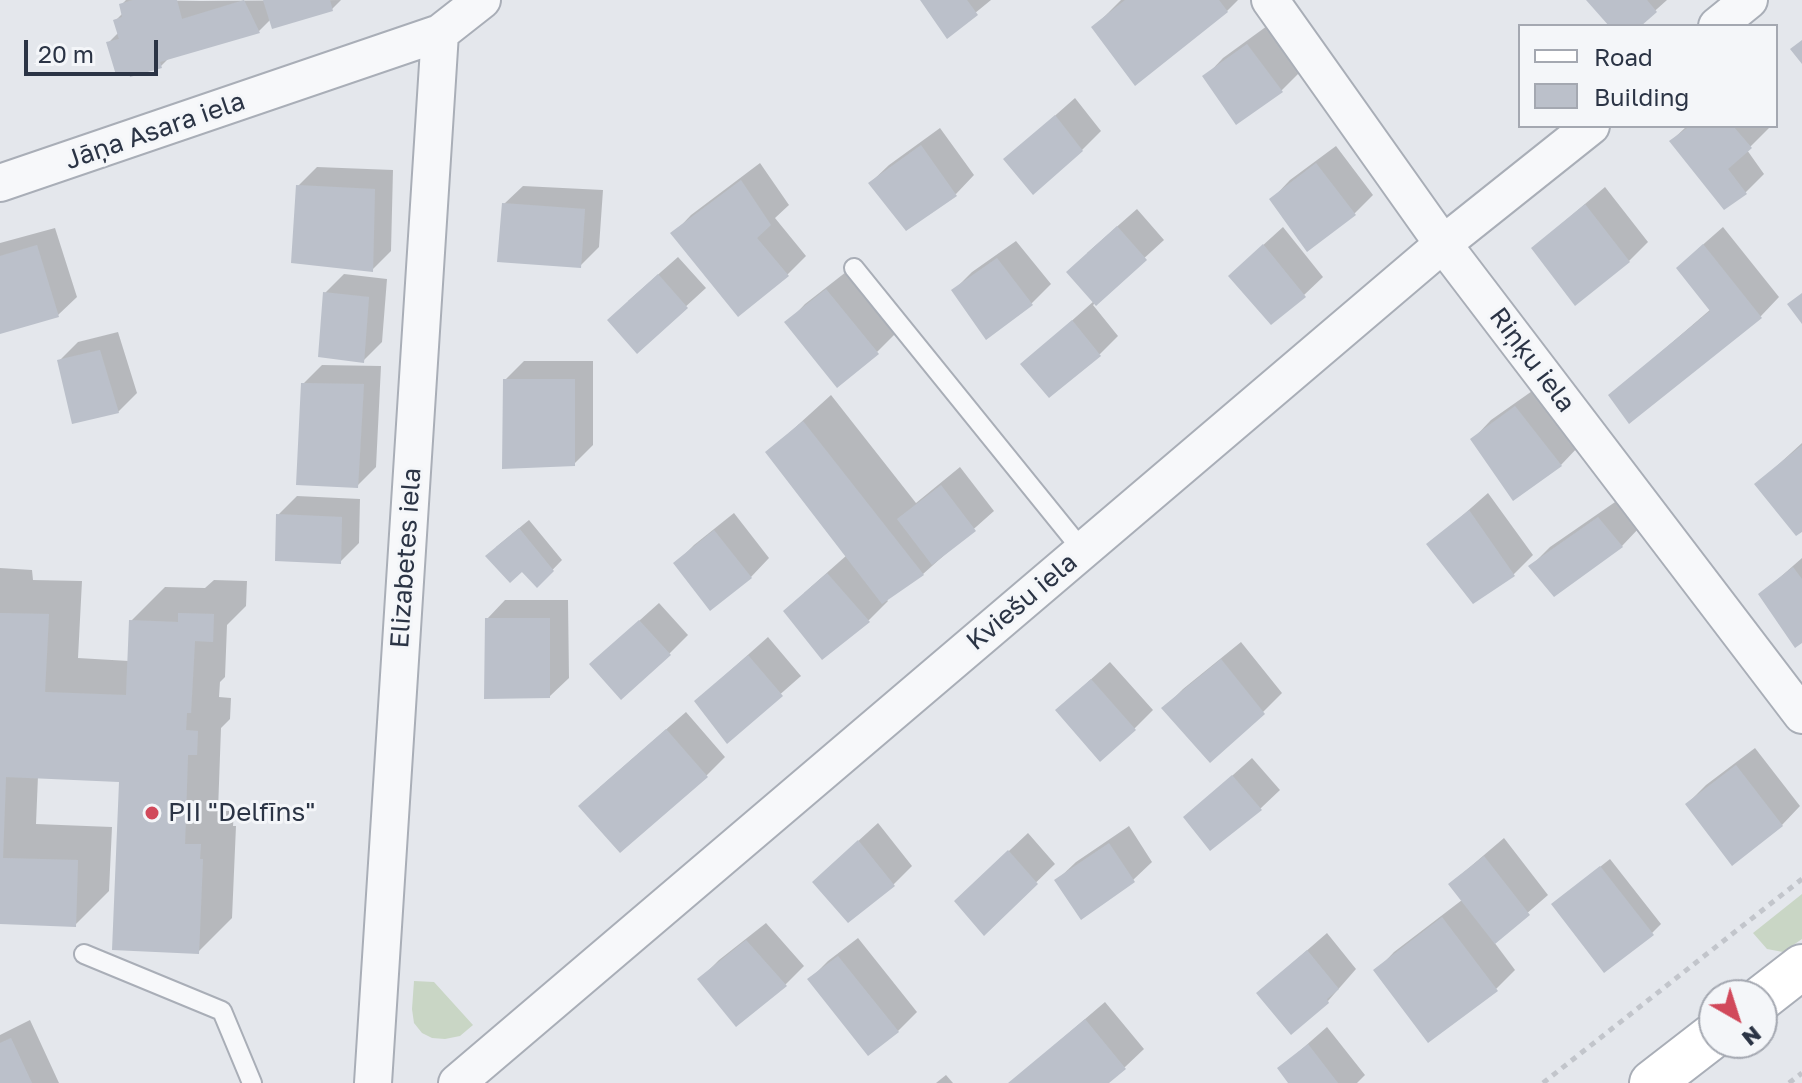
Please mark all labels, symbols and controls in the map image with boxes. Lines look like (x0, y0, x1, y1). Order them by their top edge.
scale bar (28, 24, 162, 74)
legend (1518, 24, 1778, 128)
text: 20 m (38, 39, 94, 68)
text: Road (1594, 42, 1653, 71)
text: Building (1594, 82, 1689, 111)
street label: Jāņa Asara iela (61, 86, 249, 176)
street label: Riņķu iela (1483, 302, 1581, 418)
street label: Elizabetes iela (384, 467, 428, 649)
street label: Kviešu iela (960, 547, 1084, 657)
place label: PII "Delfīns" (168, 797, 315, 829)
marker: PII "Delfīns" (143, 804, 161, 822)
north arrow (1698, 979, 1778, 1059)
text: N (1737, 1021, 1767, 1052)

